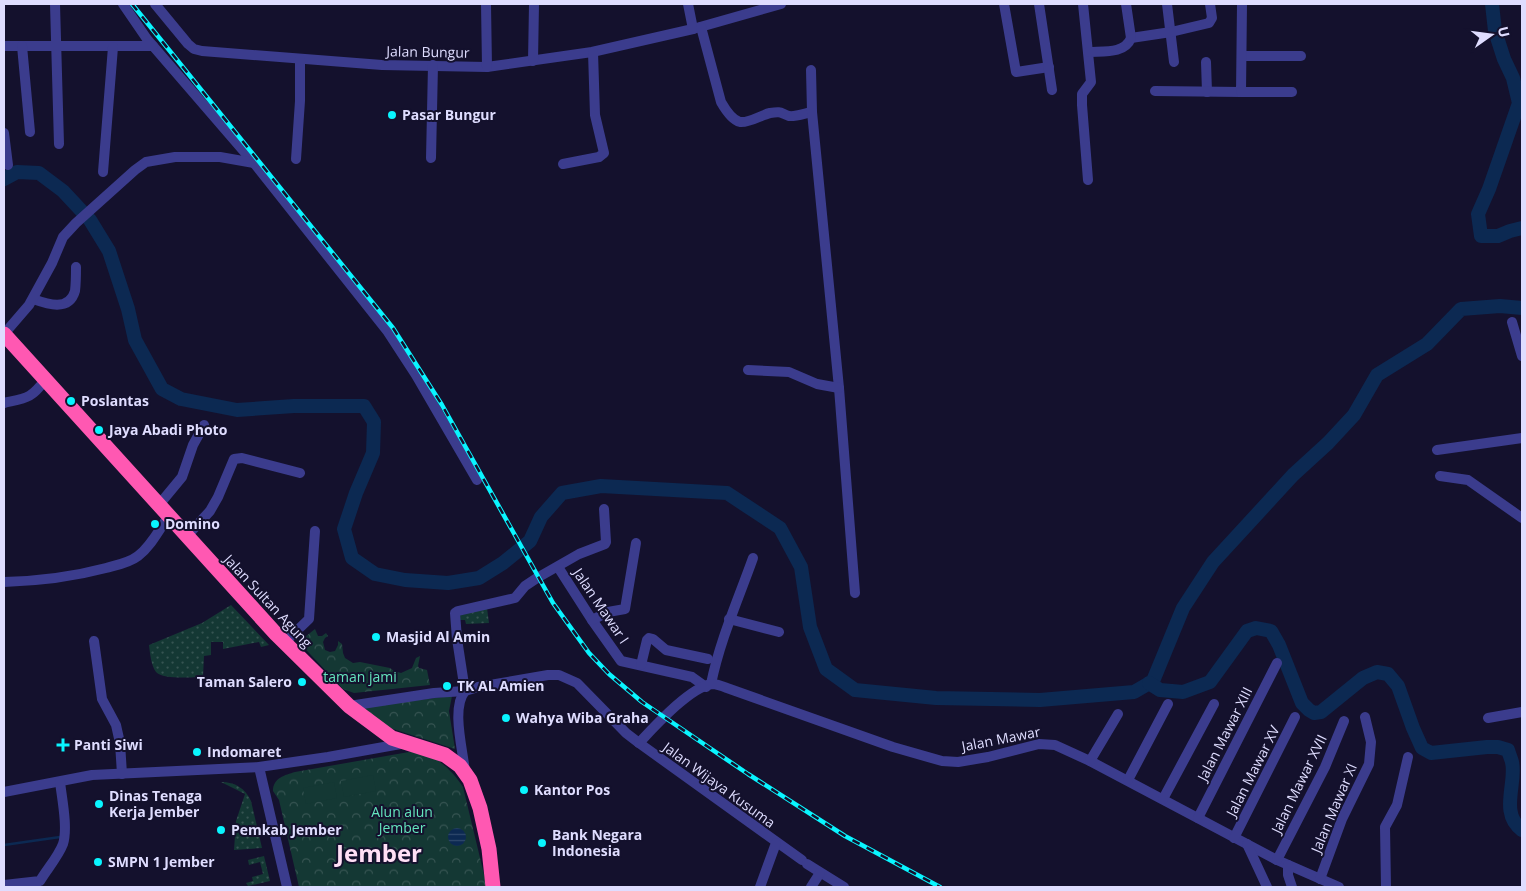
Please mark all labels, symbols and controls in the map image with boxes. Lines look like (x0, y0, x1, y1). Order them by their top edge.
north arrow (1466, 10, 1516, 60)
text: U (1494, 24, 1515, 39)
street label: Jalan Bungur (384, 41, 470, 62)
place label: Pasar Bungur (402, 105, 497, 124)
marker: Pasar Bungur (386, 109, 398, 121)
place label: Poslantas (81, 391, 149, 410)
marker: Poslantas (65, 395, 77, 407)
place label: Jaya Abadi Photo (107, 420, 228, 439)
marker: Jaya Abadi Photo (93, 424, 105, 436)
place label: Domino (165, 514, 220, 533)
marker: Domino (149, 518, 161, 530)
street label: Jalan Sultan Agung (219, 548, 317, 652)
street label: Jalan Mawar I (568, 563, 634, 647)
place label: Masjid Al Amin (386, 627, 490, 646)
marker: Masjid Al Amin (370, 631, 382, 643)
park label: taman jami (323, 667, 397, 686)
place label: Taman Salero (197, 672, 292, 691)
marker: Taman Salero (296, 676, 308, 688)
place label: TK AL Amien (457, 676, 544, 695)
marker: TK AL Amien (441, 680, 453, 692)
street label: Jalan Mawar XIII (1192, 683, 1256, 786)
place label: Wahya Wiba Graha (516, 708, 649, 727)
marker: Wahya Wiba Graha (500, 712, 512, 724)
street label: Jalan Mawar XV (1221, 721, 1284, 821)
street label: Jalan Mawar (958, 722, 1042, 756)
street label: Jalan Mawar XVII (1266, 731, 1331, 838)
place label: Panti Siwi (74, 735, 143, 754)
street label: Jalan Wijaya Kusuma (658, 736, 779, 832)
marker: Panti Siwi (56, 738, 70, 752)
place label: Indomaret (207, 742, 281, 761)
marker: Indomaret (191, 746, 203, 758)
street label: Jalan Mawar XI (1305, 760, 1361, 857)
place label: Kantor Pos (534, 780, 610, 799)
marker: Kantor Pos (518, 784, 530, 796)
place label: Dinas Tenaga Kerja Jember (109, 786, 202, 821)
marker: Dinas Tenaga Kerja Jember (93, 798, 105, 810)
park label: Alun alun Jember (371, 802, 433, 837)
place label: Pemkab Jember (231, 820, 342, 839)
marker: Pemkab Jember (215, 824, 227, 836)
place label: Bank Negara Indonesia (552, 825, 642, 860)
district label: Jember (334, 836, 422, 869)
marker: Bank Negara Indonesia (536, 837, 548, 849)
place label: SMPN 1 Jember (108, 852, 215, 871)
marker: SMPN 1 Jember (92, 856, 104, 868)

